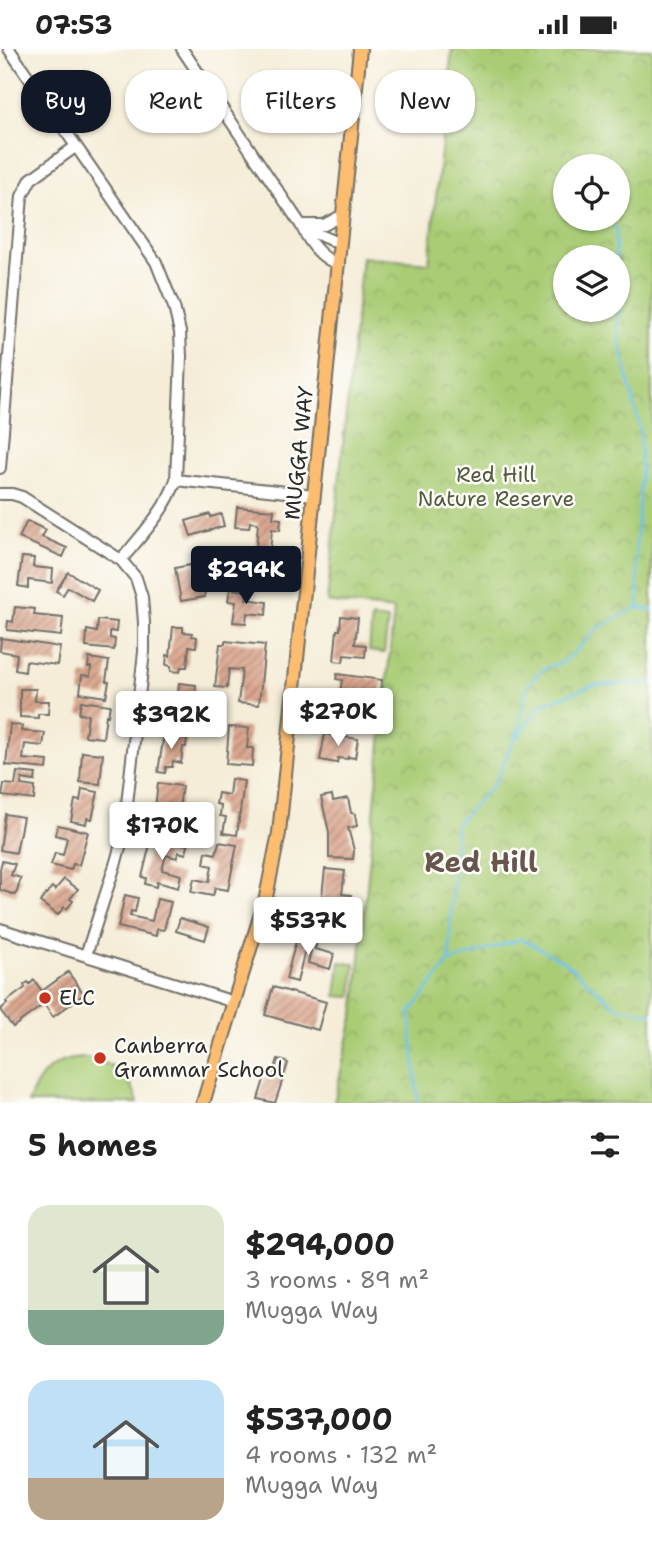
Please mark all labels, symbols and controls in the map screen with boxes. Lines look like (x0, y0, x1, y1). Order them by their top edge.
text: 07:53 (35, 7, 112, 42)
chip: Buy (21, 70, 111, 133)
chip: Rent (125, 70, 227, 133)
chip: Filters (241, 70, 361, 133)
chip: New (375, 70, 475, 133)
map controls (553, 154, 630, 322)
button: locate (553, 154, 630, 231)
button: layers (553, 245, 630, 322)
street label: MUGGA WAY (278, 384, 320, 521)
park label: Red Hill Nature Reserve (418, 461, 574, 513)
pin: $294K (197, 547, 295, 606)
text: $294K (207, 554, 285, 584)
pin: $270K (289, 689, 387, 748)
pin: $392K (122, 691, 220, 751)
text: $270K (299, 696, 377, 726)
text: $392K (132, 699, 210, 729)
pin: $170K (113, 803, 211, 862)
text: $170K (126, 810, 198, 840)
district label: Red Hill (424, 843, 538, 881)
pin: $537K (259, 897, 357, 957)
text: $537K (270, 905, 346, 935)
place label: ELC (59, 984, 95, 1012)
marker: ELC (37, 990, 53, 1006)
place label: Canberra Grammar School (114, 1032, 284, 1084)
marker: Canberra Grammar School (92, 1050, 108, 1066)
text: 5 homes (28, 1125, 158, 1166)
icon: filters (586, 1126, 624, 1164)
text: $294,000 (245, 1224, 395, 1265)
icon: home (84, 1233, 168, 1317)
text: 3 rooms · 89 m² (245, 1265, 429, 1295)
text: Mugga Way (245, 1295, 379, 1325)
text: $537,000 (245, 1399, 393, 1440)
icon: home (84, 1408, 168, 1492)
text: 4 rooms · 132 m² (245, 1440, 437, 1470)
text: Mugga Way (245, 1470, 379, 1500)

